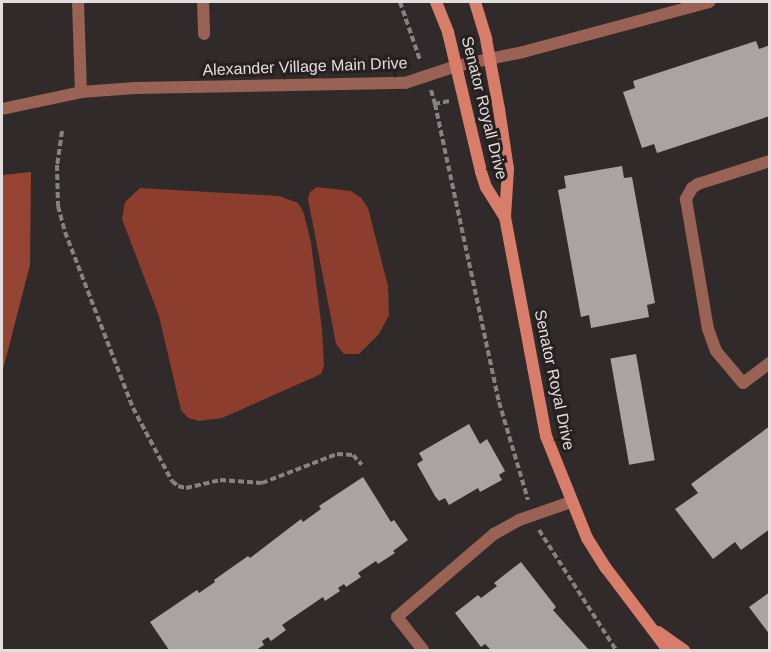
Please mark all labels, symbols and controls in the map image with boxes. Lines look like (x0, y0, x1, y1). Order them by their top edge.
street label: Senator Royall Drive (457, 34, 511, 182)
street label: Alexander Village Main Drive (202, 54, 408, 80)
street label: Senator Royal Drive (530, 308, 578, 452)

